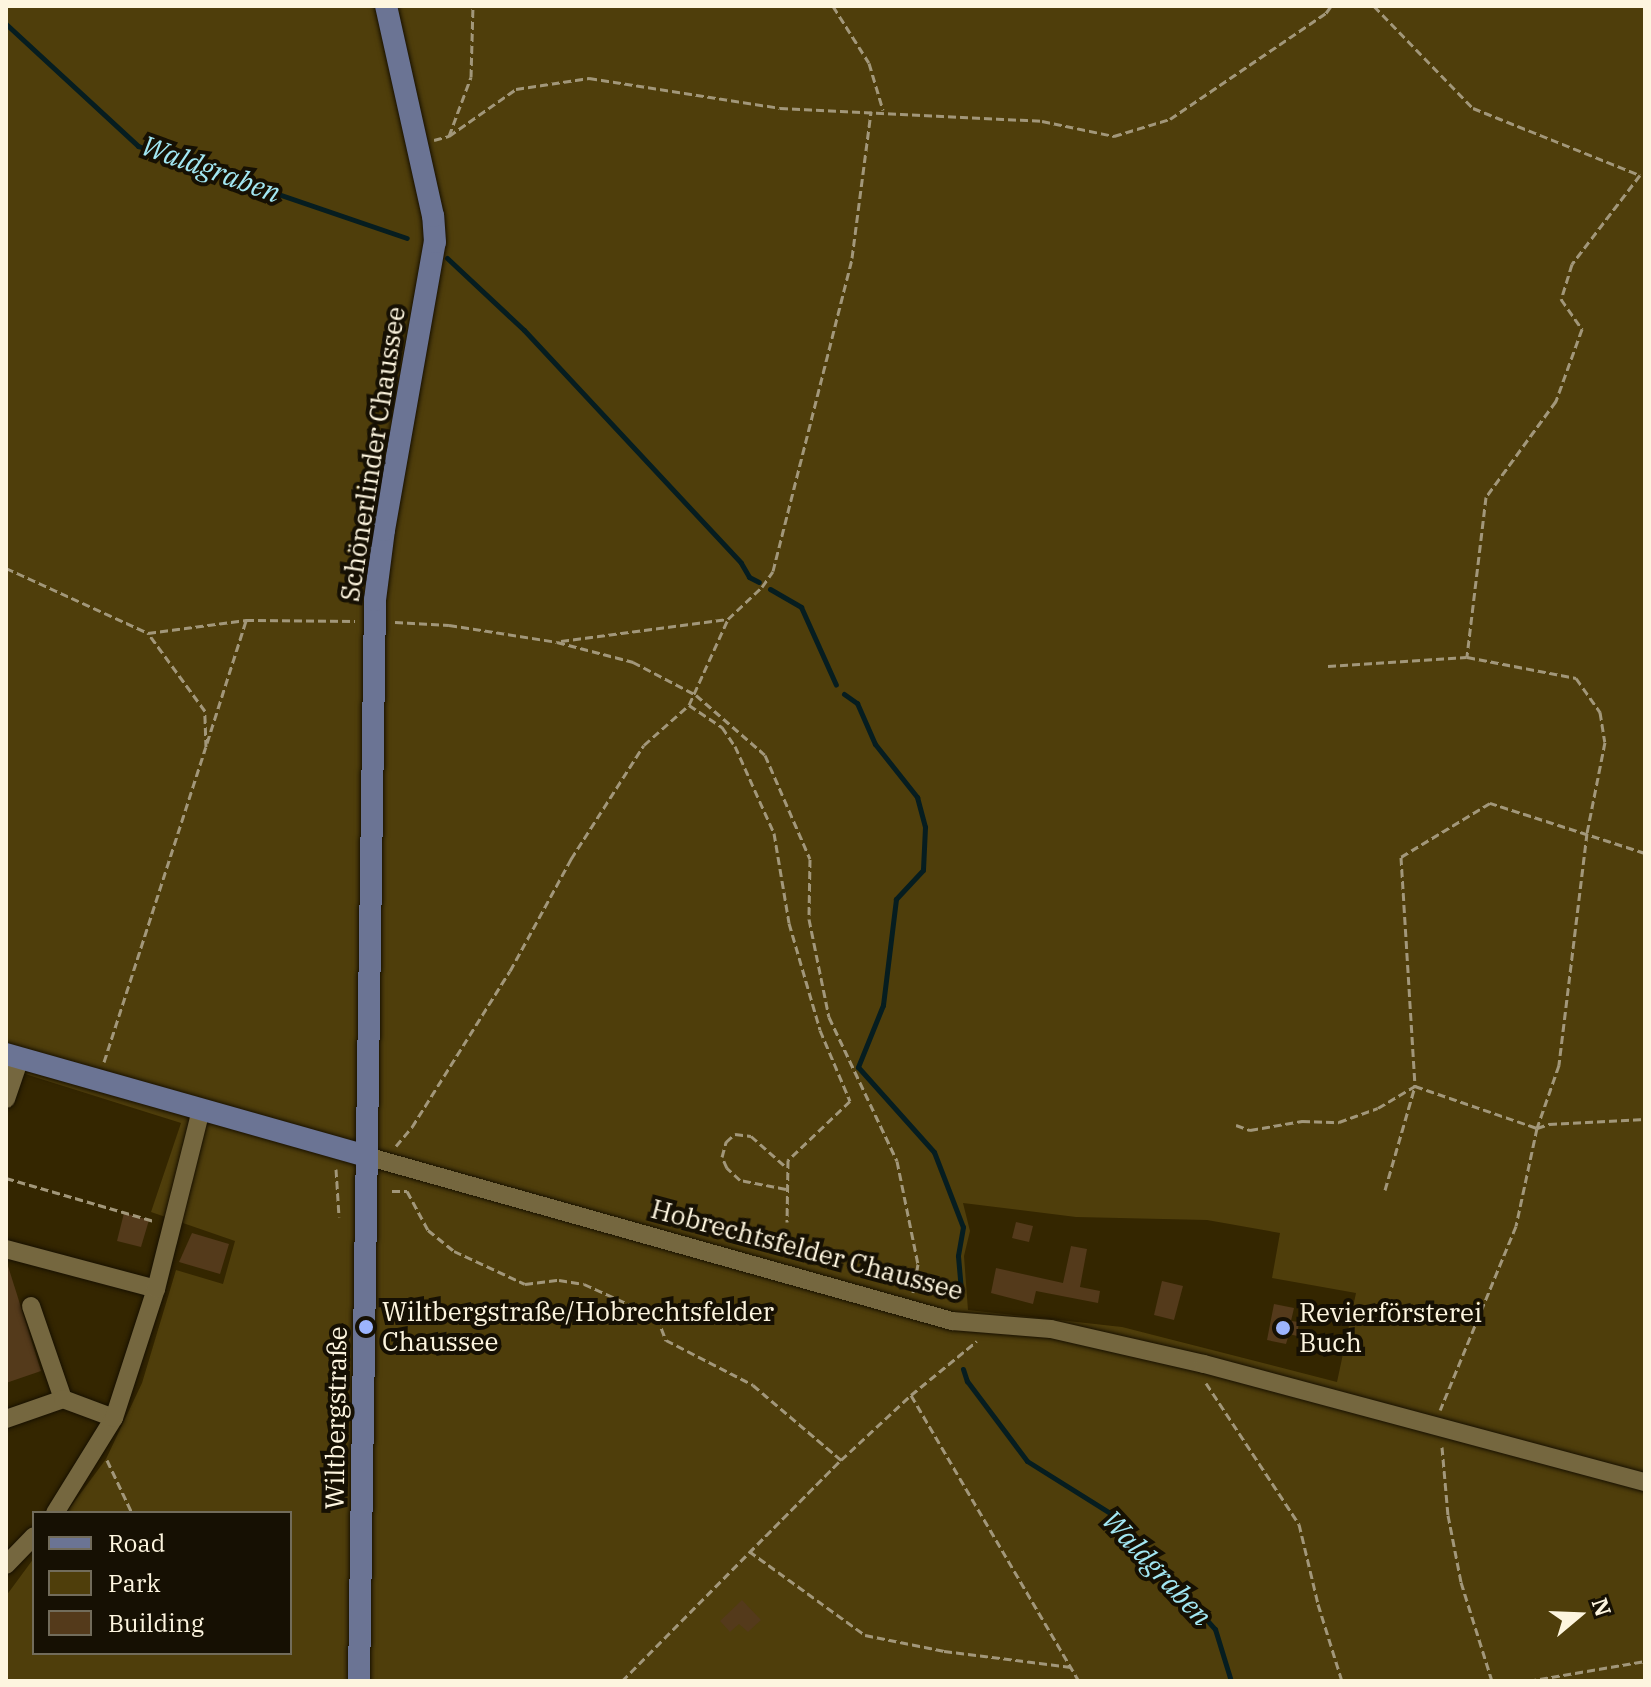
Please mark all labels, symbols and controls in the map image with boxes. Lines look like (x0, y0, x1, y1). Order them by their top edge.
water label: Waldgraben (137, 128, 285, 210)
street label: Schönerlinder Chaussee (334, 304, 412, 604)
street label: Hobrechtsfelder Chaussee (648, 1193, 966, 1307)
place label: Wiltbergstraße/Hobrechtsfelder Chaussee (382, 1296, 774, 1358)
place label: Revierförsterei Buch (1299, 1297, 1482, 1358)
marker: Wiltbergstraße/Hobrechtsfelder Chaussee (357, 1318, 375, 1336)
marker: Revierförsterei Buch (1274, 1319, 1292, 1337)
street label: Wiltbergstraße (319, 1326, 353, 1510)
water label: Waldgraben (1095, 1503, 1219, 1633)
legend (32, 1511, 292, 1655)
text: Road (108, 1527, 165, 1559)
text: Park (108, 1567, 160, 1599)
north arrow (1539, 1575, 1619, 1655)
text: N (1586, 1594, 1619, 1620)
text: Building (108, 1607, 204, 1639)

